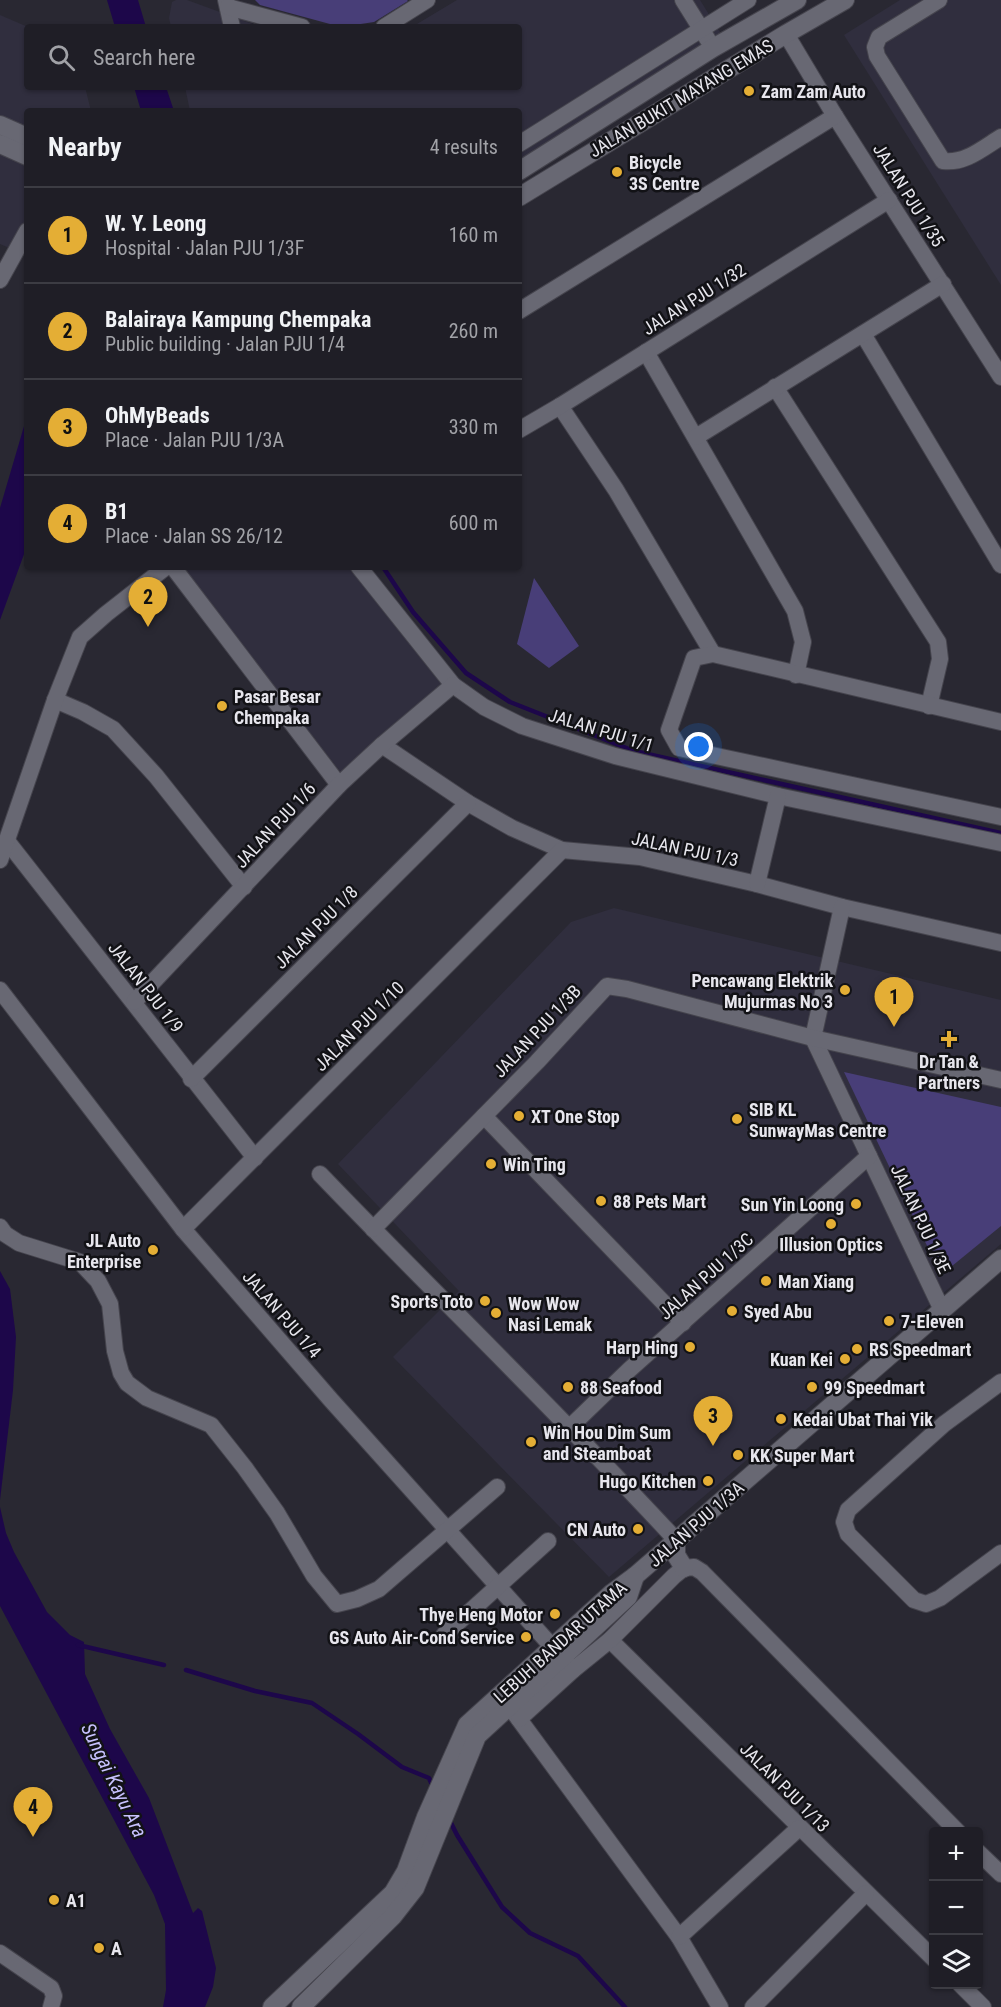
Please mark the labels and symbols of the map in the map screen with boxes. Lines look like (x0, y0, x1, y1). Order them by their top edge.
street label: JALAN BUKIT MAYANG EMAS (585, 35, 777, 161)
place label: Zam Zam Auto (761, 81, 866, 102)
marker: Zam Zam Auto (742, 84, 756, 98)
street label: JALAN PJU 1/35 (869, 139, 949, 251)
place label: Bicycle 3S Centre (629, 152, 700, 194)
marker: Bicycle 3S Centre (610, 165, 624, 179)
street label: JALAN PJU 1/32 (638, 259, 750, 339)
pin: 2 (128, 578, 168, 627)
place label: Pasar Besar Chempaka (234, 686, 321, 728)
marker: Pasar Besar Chempaka (215, 699, 229, 713)
street label: JALAN PJU 1/1 (546, 704, 656, 756)
your location (684, 732, 713, 761)
street label: JALAN PJU 1/6 (230, 778, 320, 872)
street label: JALAN PJU 1/3 (630, 827, 740, 871)
street label: JALAN PJU 1/8 (270, 881, 362, 973)
street label: JALAN PJU 1/9 (104, 938, 188, 1036)
place label: Pencawang Elektrik Mujurmas No 3 (691, 970, 833, 1012)
street label: JALAN PJU 1/10 (310, 977, 408, 1075)
pin: 1 (874, 978, 914, 1027)
street label: JALAN PJU 1/3B (489, 980, 585, 1082)
marker: Pencawang Elektrik Mujurmas No 3 (838, 983, 852, 997)
marker: Dr Tan & Partners (940, 1030, 958, 1048)
place label: Dr Tan & Partners (918, 1051, 980, 1093)
place label: SIB KL SunwayMas Centre (749, 1099, 887, 1141)
place label: XT One Stop (531, 1106, 620, 1127)
marker: XT One Stop (512, 1109, 526, 1123)
marker: SIB KL SunwayMas Centre (730, 1112, 744, 1126)
place label: Win Ting (503, 1154, 566, 1175)
marker: Win Ting (484, 1157, 498, 1171)
street label: JALAN PJU 1/3E (887, 1161, 955, 1277)
place label: 88 Pets Mart (613, 1191, 706, 1212)
marker: 88 Pets Mart (594, 1194, 608, 1208)
place label: Sun Yin Loong (741, 1194, 844, 1215)
marker: Sun Yin Loong (849, 1197, 863, 1211)
marker: Illusion Optics (824, 1217, 838, 1231)
street label: JALAN PJU 1/3C (655, 1228, 757, 1324)
place label: JL Auto Enterprise (67, 1230, 141, 1272)
place label: Illusion Optics (779, 1234, 883, 1255)
marker: JL Auto Enterprise (146, 1243, 160, 1257)
street label: JALAN PJU 1/4 (238, 1266, 326, 1362)
place label: Man Xiang (778, 1271, 854, 1292)
marker: Man Xiang (759, 1274, 773, 1288)
place label: Sports Toto (391, 1291, 473, 1312)
place label: Wow Wow Nasi Lemak (508, 1293, 592, 1335)
marker: Sports Toto (478, 1294, 492, 1308)
place label: Syed Abu (744, 1301, 812, 1322)
marker: Syed Abu (725, 1304, 739, 1318)
marker: Wow Wow Nasi Lemak (489, 1306, 503, 1320)
place label: 7-Eleven (901, 1311, 964, 1332)
marker: 7-Eleven (882, 1314, 896, 1328)
place label: Harp Hing (606, 1337, 678, 1358)
place label: RS Speedmart (869, 1339, 972, 1360)
marker: Harp Hing (683, 1340, 697, 1354)
marker: RS Speedmart (850, 1342, 864, 1356)
place label: Kuan Kei (770, 1349, 833, 1370)
marker: Kuan Kei (838, 1352, 852, 1366)
place label: 88 Seafood (580, 1377, 662, 1398)
place label: 99 Speedmart (824, 1377, 925, 1398)
marker: 88 Seafood (561, 1380, 575, 1394)
marker: 99 Speedmart (805, 1380, 819, 1394)
pin: 3 (694, 1396, 732, 1446)
place label: Kedai Ubat Thai Yik (793, 1409, 933, 1430)
marker: Kedai Ubat Thai Yik (774, 1412, 788, 1426)
place label: Win Hou Dim Sum and Steamboat (543, 1422, 671, 1464)
marker: Win Hou Dim Sum and Steamboat (524, 1435, 538, 1449)
place label: KK Super Mart (750, 1445, 855, 1466)
marker: KK Super Mart (731, 1448, 745, 1462)
place label: Hugo Kitchen (599, 1471, 696, 1492)
marker: Hugo Kitchen (701, 1474, 715, 1488)
street label: JALAN PJU 1/3A (644, 1477, 748, 1571)
place label: CN Auto (567, 1519, 626, 1540)
marker: CN Auto (631, 1522, 645, 1536)
street label: LEBUH BANDAR UTAMA (489, 1576, 631, 1707)
place label: Thye Heng Motor (419, 1604, 543, 1625)
marker: Thye Heng Motor (548, 1607, 562, 1621)
place label: GS Auto Air-Cond Service (329, 1627, 514, 1648)
marker: GS Auto Air-Cond Service (519, 1630, 533, 1644)
water label: Sungai Kayu Ara (76, 1719, 152, 1841)
street label: JALAN PJU 1/13 (736, 1738, 834, 1836)
pin: 4 (14, 1788, 52, 1837)
place label: A1 (66, 1890, 86, 1911)
marker: A1 (47, 1893, 61, 1907)
place label: A (111, 1938, 122, 1959)
marker: A (92, 1941, 106, 1955)

